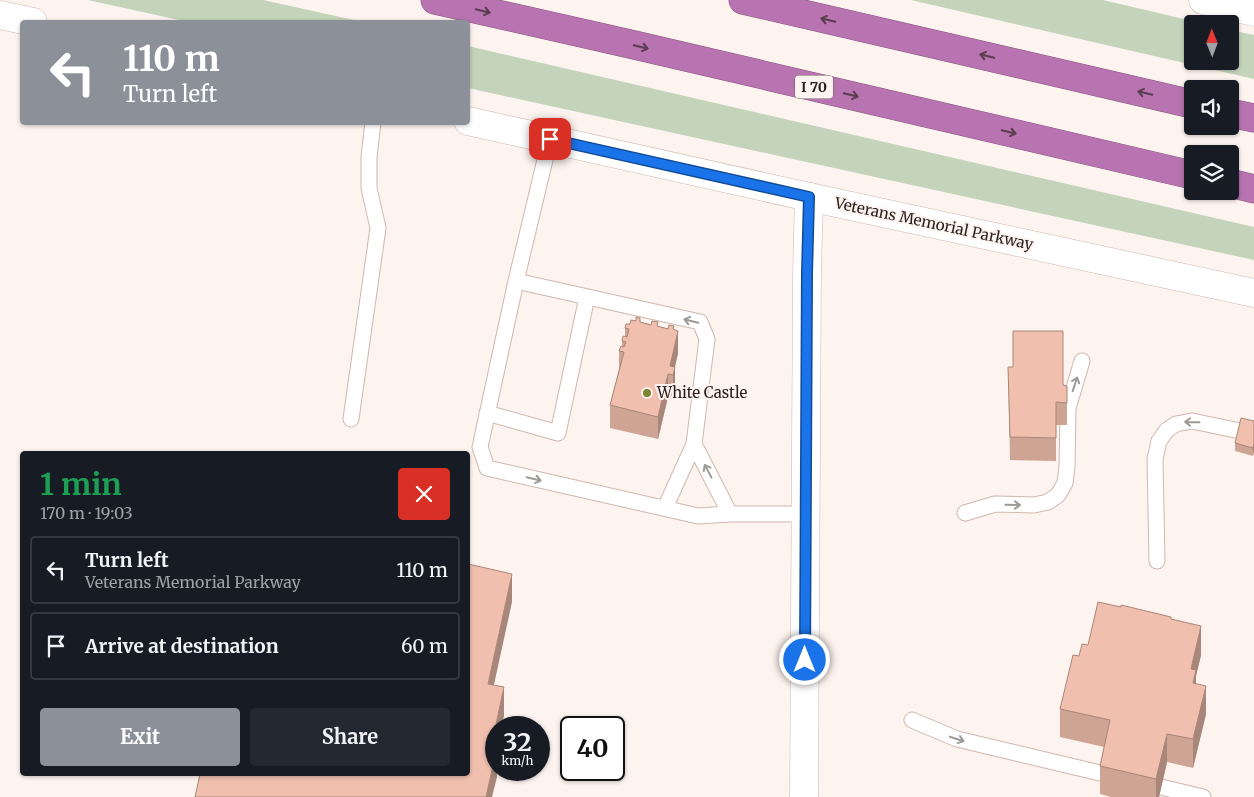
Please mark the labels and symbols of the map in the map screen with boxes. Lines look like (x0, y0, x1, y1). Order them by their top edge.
one-way arrow (474, 7, 490, 16)
one-way arrow (821, 15, 837, 24)
north arrow (1184, 15, 1239, 70)
one-way arrow (633, 43, 649, 52)
one-way arrow (979, 51, 995, 60)
road number: I 70 (795, 75, 833, 98)
one-way arrow (1137, 88, 1153, 97)
one-way arrow (842, 91, 858, 100)
pin (529, 118, 571, 160)
one-way arrow (1000, 128, 1016, 137)
street label: Veterans Memorial Parkway (832, 193, 1035, 254)
one-way arrow (684, 316, 700, 325)
one-way arrow (1071, 377, 1080, 392)
place label: White Castle (656, 383, 748, 402)
marker: White Castle (641, 387, 653, 399)
one-way arrow (1185, 418, 1201, 427)
one-way arrow (703, 464, 712, 479)
one-way arrow (526, 475, 542, 484)
one-way arrow (1004, 500, 1020, 509)
position arrow (778, 633, 830, 685)
speed limit sign: 40 (560, 716, 625, 781)
one-way arrow (948, 734, 964, 744)

